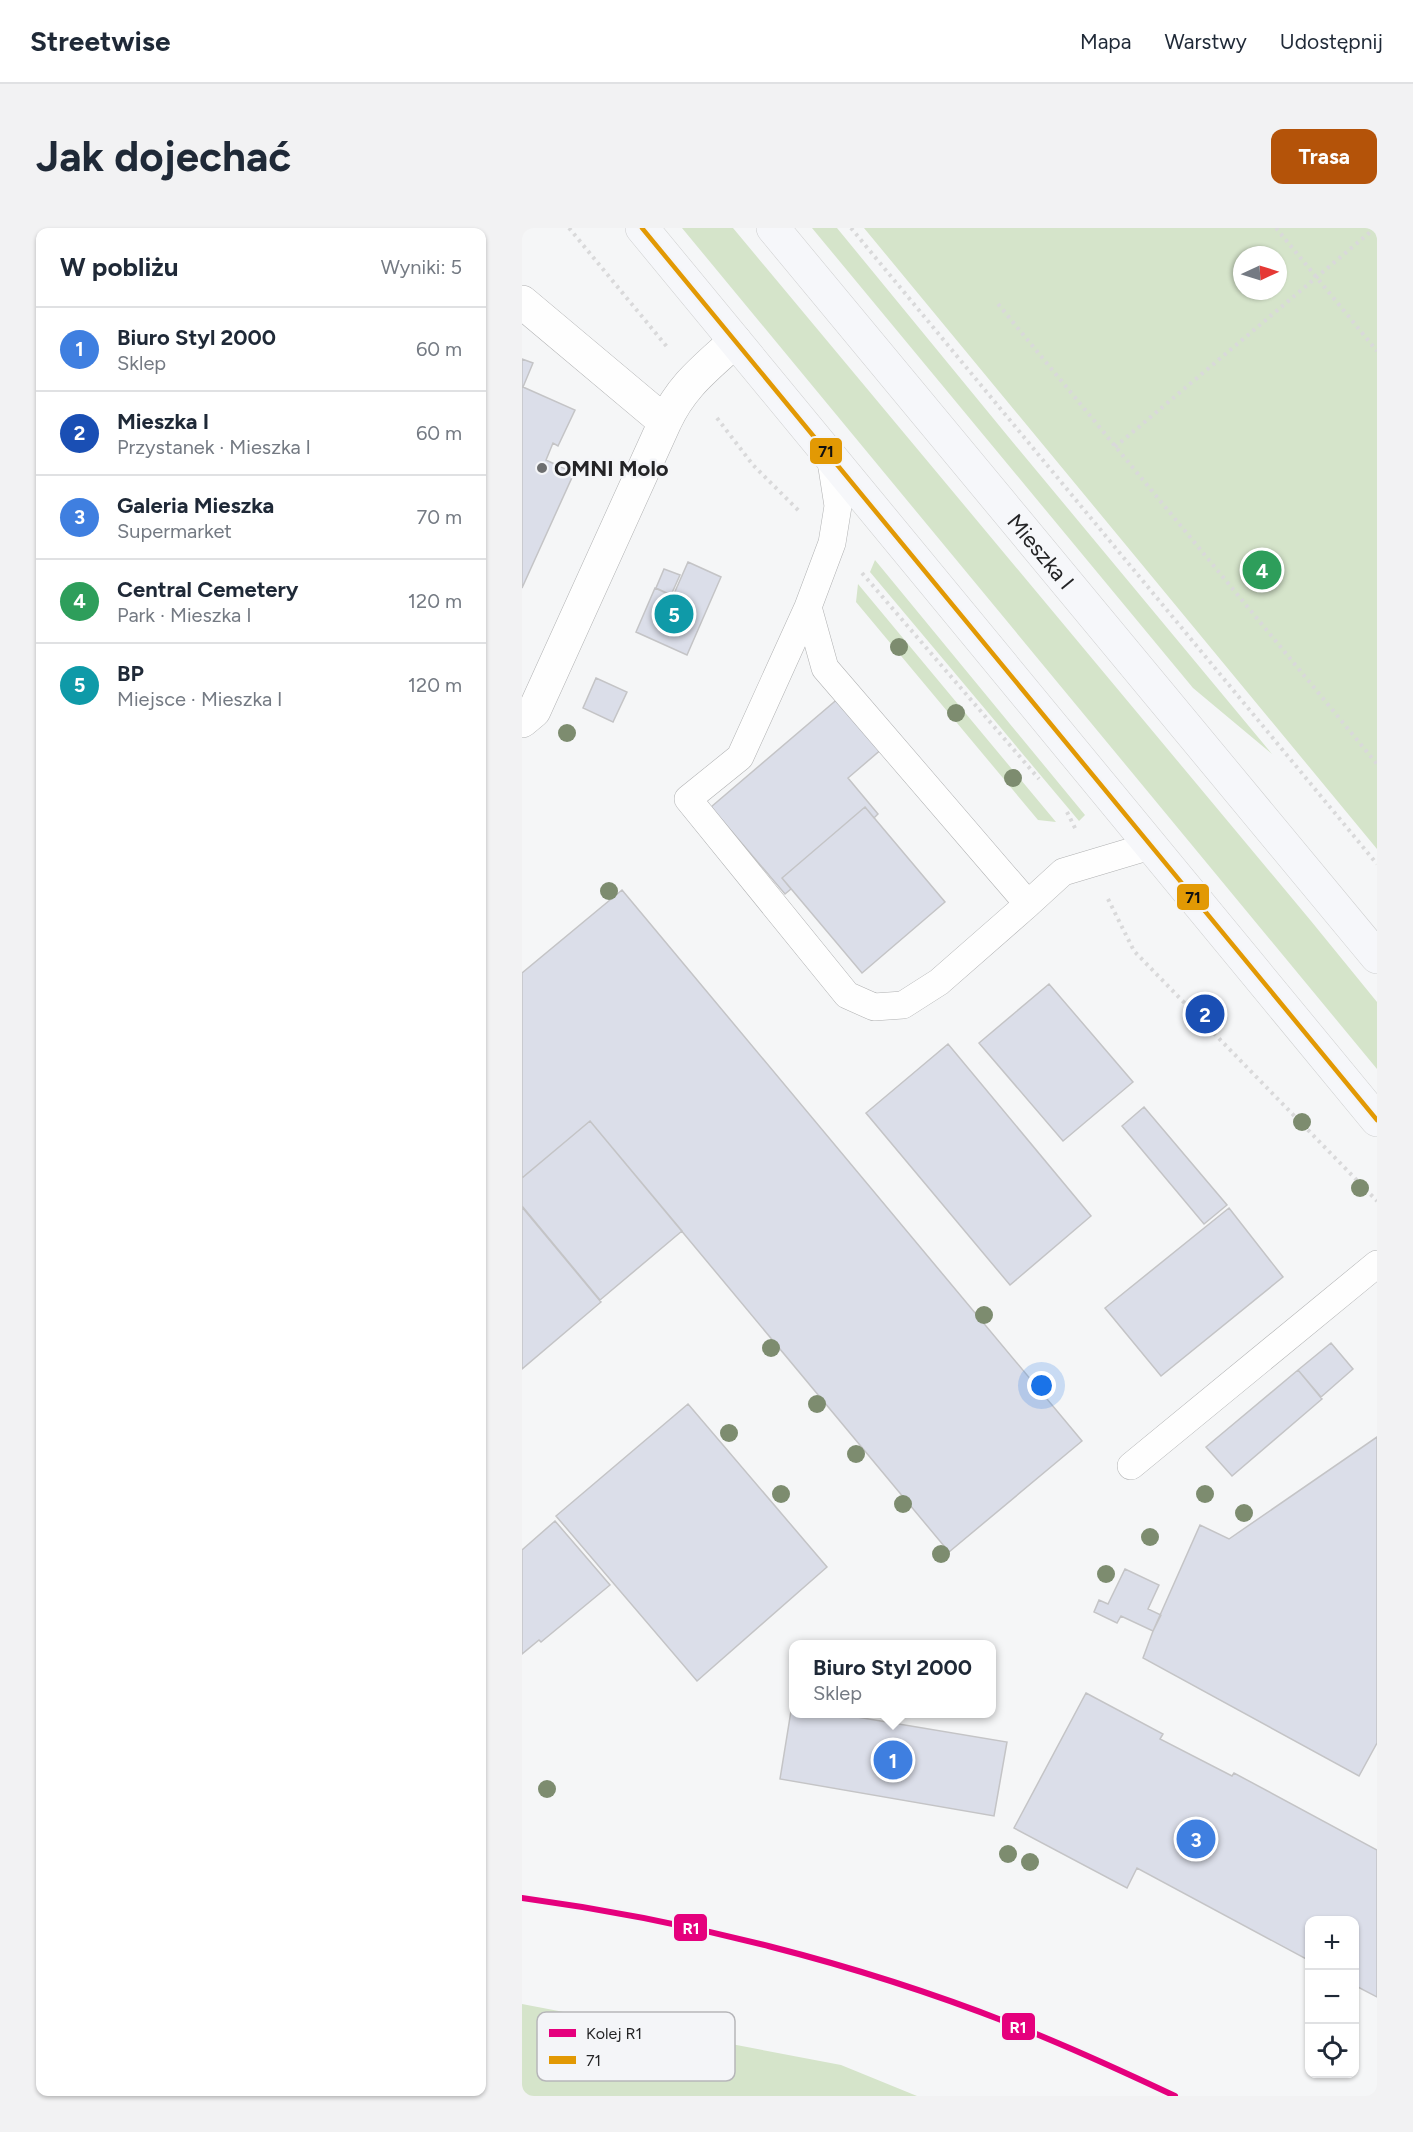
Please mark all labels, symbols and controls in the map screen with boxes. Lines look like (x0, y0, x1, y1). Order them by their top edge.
text: Streetwise (30, 24, 170, 58)
text: Mapa (1080, 29, 1131, 54)
text: Warstwy (1164, 29, 1247, 54)
text: Udostępnij (1280, 29, 1383, 54)
button: Trasa (1271, 129, 1377, 184)
text: Jak dojechać (36, 131, 291, 182)
north arrow (1233, 246, 1287, 300)
text: W pobliżu (60, 251, 178, 283)
text: Wyniki: 5 (381, 255, 462, 279)
text: Biuro Styl 2000 (117, 324, 276, 351)
text: 1 (75, 337, 84, 361)
text: 60 m (416, 337, 462, 361)
text: Sklep (117, 351, 166, 375)
text: Mieszka I (117, 408, 209, 435)
text: 2 (74, 421, 85, 445)
text: 60 m (416, 421, 462, 445)
text: Przystanek · Mieszka I (117, 435, 311, 459)
line badge: 71 (809, 437, 843, 465)
text: 71 (818, 442, 834, 461)
place label: OMNI Molo (554, 455, 669, 482)
marker: OMNI Molo (535, 461, 549, 475)
text: Galeria Mieszka (117, 492, 274, 519)
text: 3 (74, 505, 85, 529)
text: 70 m (416, 505, 462, 529)
street label: Mieszka I (1002, 508, 1080, 595)
text: Supermarket (117, 519, 232, 543)
pin: 4 (1242, 548, 1282, 592)
text: Central Cemetery (117, 576, 299, 603)
text: 4 (73, 589, 86, 613)
text: 120 m (408, 589, 462, 613)
pin: 5 (654, 592, 694, 636)
text: Park · Mieszka I (117, 603, 252, 627)
text: BP (117, 660, 144, 687)
text: 5 (74, 673, 85, 697)
text: 120 m (408, 673, 462, 697)
text: Miejsce · Mieszka I (117, 687, 283, 711)
line badge: 71 (1176, 883, 1210, 911)
text: 71 (1185, 888, 1201, 907)
pin: 2 (1186, 992, 1224, 1036)
your location (1027, 1371, 1056, 1400)
popup (789, 1640, 996, 1718)
text: Biuro Styl 2000 (813, 1654, 972, 1681)
text: Sklep (813, 1681, 862, 1705)
pin: 1 (874, 1738, 913, 1783)
pin: 3 (1176, 1816, 1216, 1862)
line badge: R1 (673, 1913, 708, 1942)
map controls (1305, 1916, 1359, 2078)
button: + (1305, 1916, 1359, 1970)
text: R1 (682, 1919, 700, 1938)
button: − (1305, 1970, 1359, 2024)
legend (537, 2012, 735, 2081)
line badge: R1 (1001, 2012, 1036, 2041)
text: R1 (1009, 2018, 1027, 2037)
text: Kolej R1 (586, 2024, 642, 2043)
button: locate (1305, 2024, 1359, 2078)
text: 71 (586, 2051, 601, 2070)

